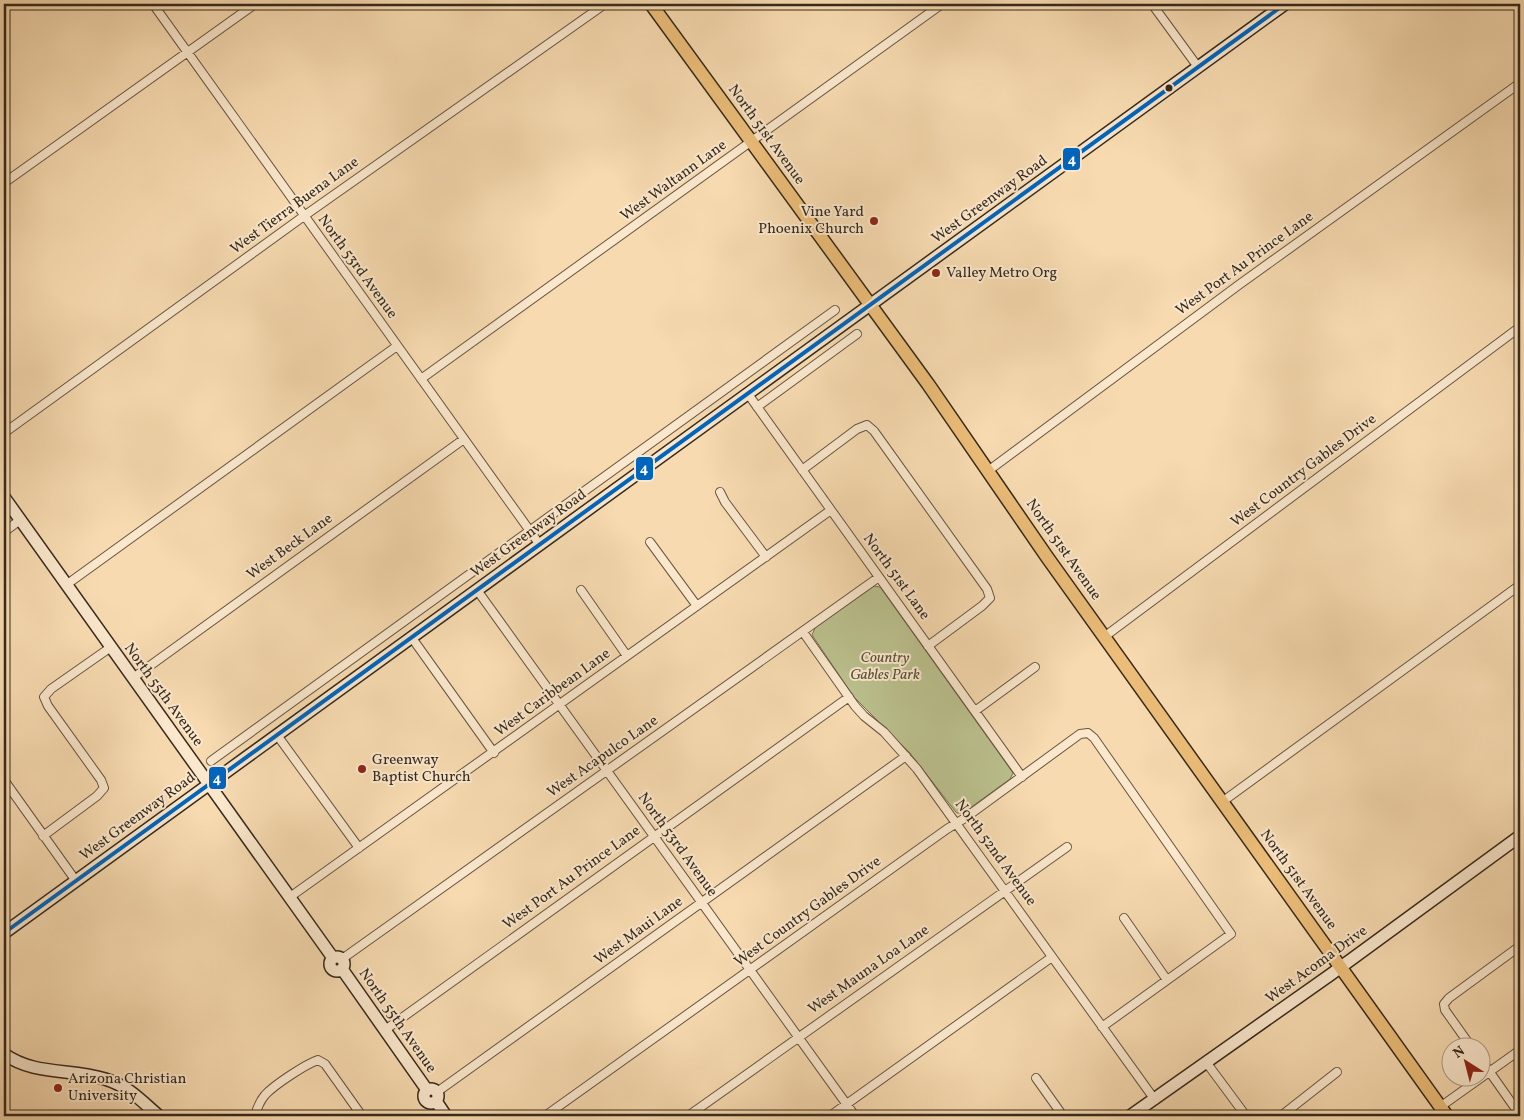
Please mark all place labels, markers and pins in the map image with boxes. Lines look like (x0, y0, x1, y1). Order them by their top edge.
unlabelled marker (1164, 83, 1174, 93)
place label: Vine Yard Phoenix Church (758, 202, 864, 240)
marker: Vine Yard Phoenix Church (868, 215, 880, 227)
place label: Valley Metro Org (946, 263, 1058, 284)
marker: Valley Metro Org (930, 267, 942, 279)
place label: Greenway Baptist Church (372, 750, 471, 788)
marker: Greenway Baptist Church (356, 763, 368, 775)
place label: Arizona Christian University (68, 1069, 186, 1107)
marker: Arizona Christian University (52, 1082, 64, 1094)

